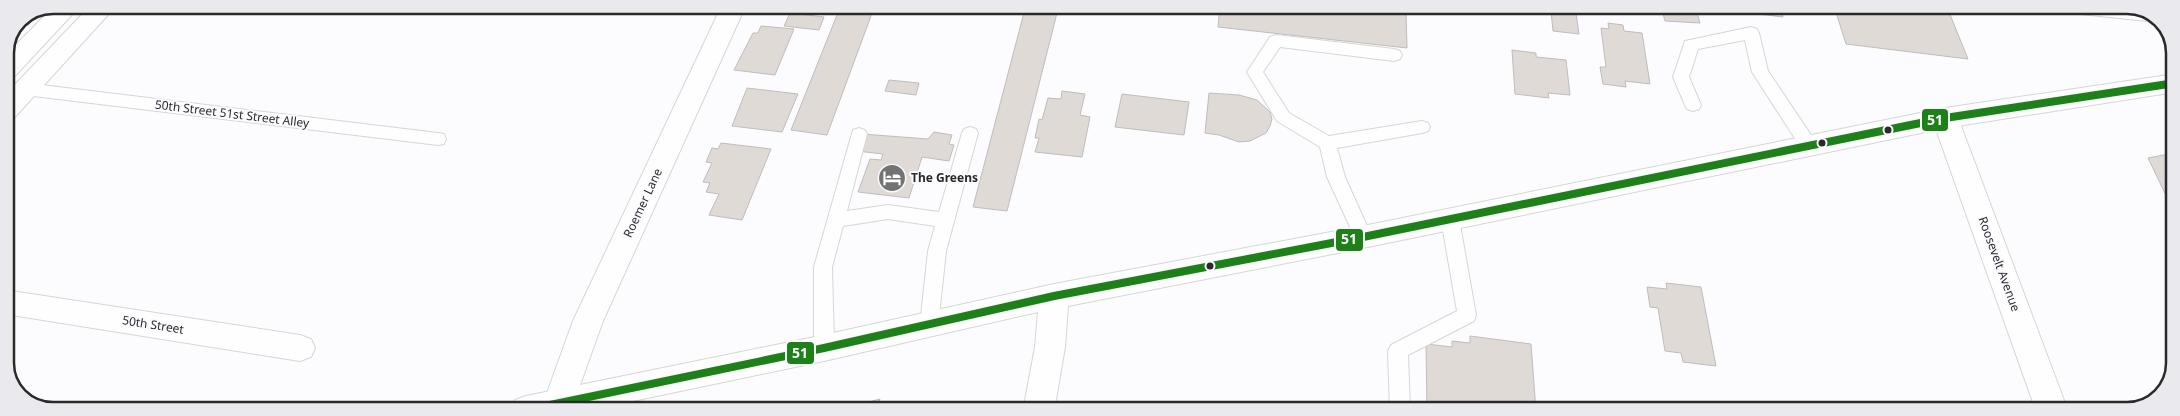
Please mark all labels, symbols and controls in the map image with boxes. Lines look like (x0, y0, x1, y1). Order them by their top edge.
street label: 50th Street 51st Street Alley (154, 96, 311, 132)
line badge: 51 (1921, 108, 1949, 132)
text: 51 (1927, 110, 1943, 129)
unlabelled marker (1883, 125, 1893, 135)
unlabelled marker (1817, 138, 1827, 148)
hotel icon: The Greens (877, 163, 907, 193)
street label: Roemer Lane (619, 165, 666, 240)
place label: The Greens (911, 169, 978, 186)
street label: Roosevelt Avenue (1974, 214, 2025, 314)
line badge: 51 (1335, 228, 1364, 252)
text: 51 (1341, 229, 1357, 248)
unlabelled marker (1205, 261, 1215, 271)
street label: 50th Street (121, 311, 186, 338)
line badge: 51 (786, 341, 815, 365)
text: 51 (792, 343, 808, 362)

